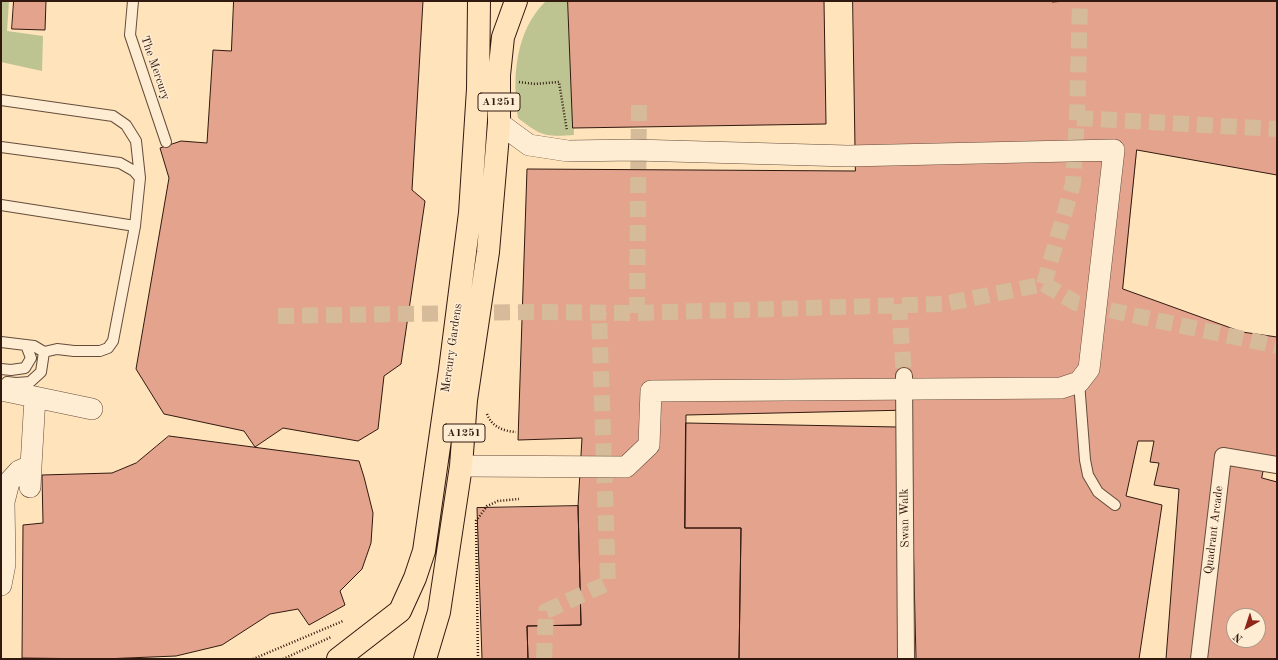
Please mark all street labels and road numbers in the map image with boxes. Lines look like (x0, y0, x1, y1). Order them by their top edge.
street label: The Mercury (137, 34, 173, 102)
road number: A1251 (478, 93, 520, 111)
street label: Mercury Gardens (439, 303, 465, 393)
road number: A1251 (443, 424, 485, 442)
street label: Quadrant Arcade (1201, 485, 1227, 575)
street label: Swan Walk (897, 488, 913, 548)

